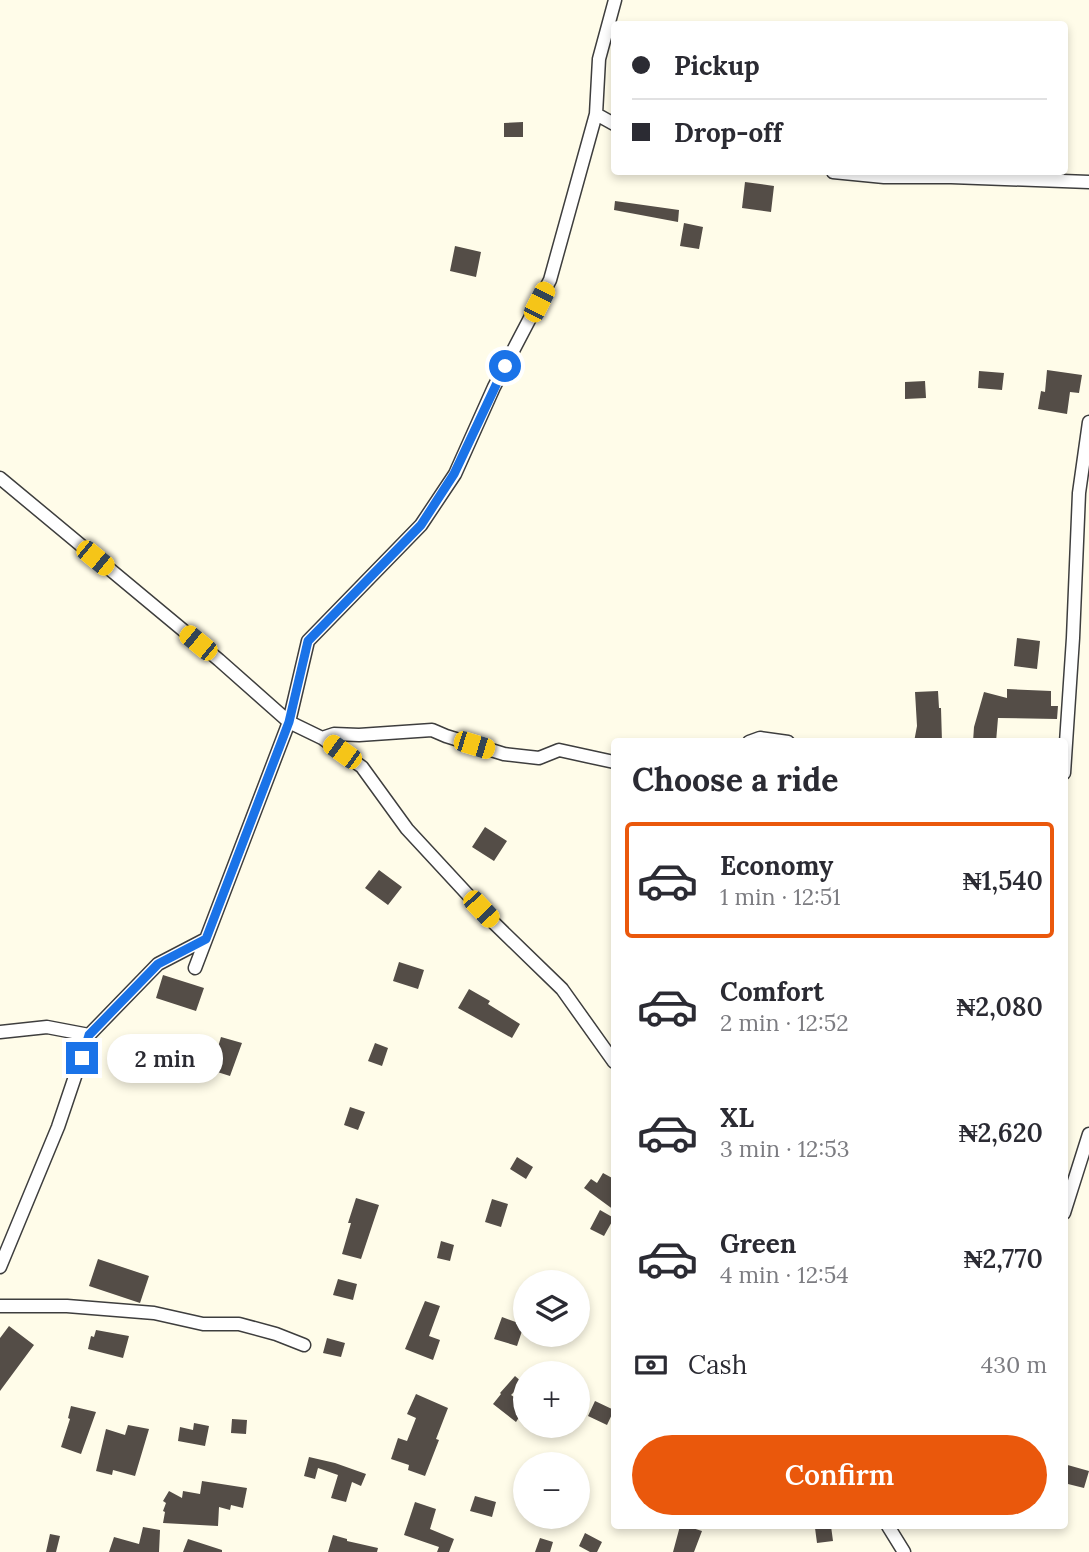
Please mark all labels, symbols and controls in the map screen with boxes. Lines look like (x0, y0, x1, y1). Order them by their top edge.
text: Pickup (674, 49, 760, 82)
text: Drop-off (674, 116, 782, 149)
car (521, 279, 558, 325)
route start (489, 350, 521, 382)
car (73, 537, 118, 579)
car (176, 622, 221, 664)
car (451, 729, 498, 761)
car (319, 731, 366, 773)
text: Choose a ride (632, 759, 839, 800)
icon: car (636, 849, 699, 912)
text: Economy (720, 849, 833, 882)
text: ₦1,540 (963, 864, 1043, 897)
text: 1 min · 12:51 (720, 882, 841, 911)
car (459, 886, 504, 932)
icon: car (636, 975, 699, 1038)
text: Comfort (720, 975, 824, 1008)
text: ₦2,080 (957, 990, 1043, 1023)
text: 2 min · 12:52 (720, 1008, 849, 1037)
callout: 2 min (106, 1034, 222, 1082)
route end (66, 1042, 98, 1074)
text: 2 min (135, 1044, 195, 1073)
icon: car (636, 1101, 699, 1164)
text: XL (720, 1101, 754, 1134)
text: ₦2,620 (959, 1116, 1043, 1149)
text: 3 min · 12:53 (720, 1134, 850, 1163)
icon: car (636, 1227, 699, 1290)
text: Green (720, 1227, 796, 1260)
text: ₦2,770 (964, 1242, 1043, 1275)
text: 4 min · 12:54 (720, 1260, 849, 1289)
map controls (513, 1270, 590, 1529)
button: layers (513, 1270, 590, 1347)
icon: cash (632, 1346, 670, 1384)
text: Cash (688, 1348, 747, 1381)
text: 430 m (981, 1350, 1047, 1379)
button: + (513, 1361, 590, 1438)
button: Confirm (632, 1435, 1047, 1515)
button: − (513, 1452, 590, 1529)

